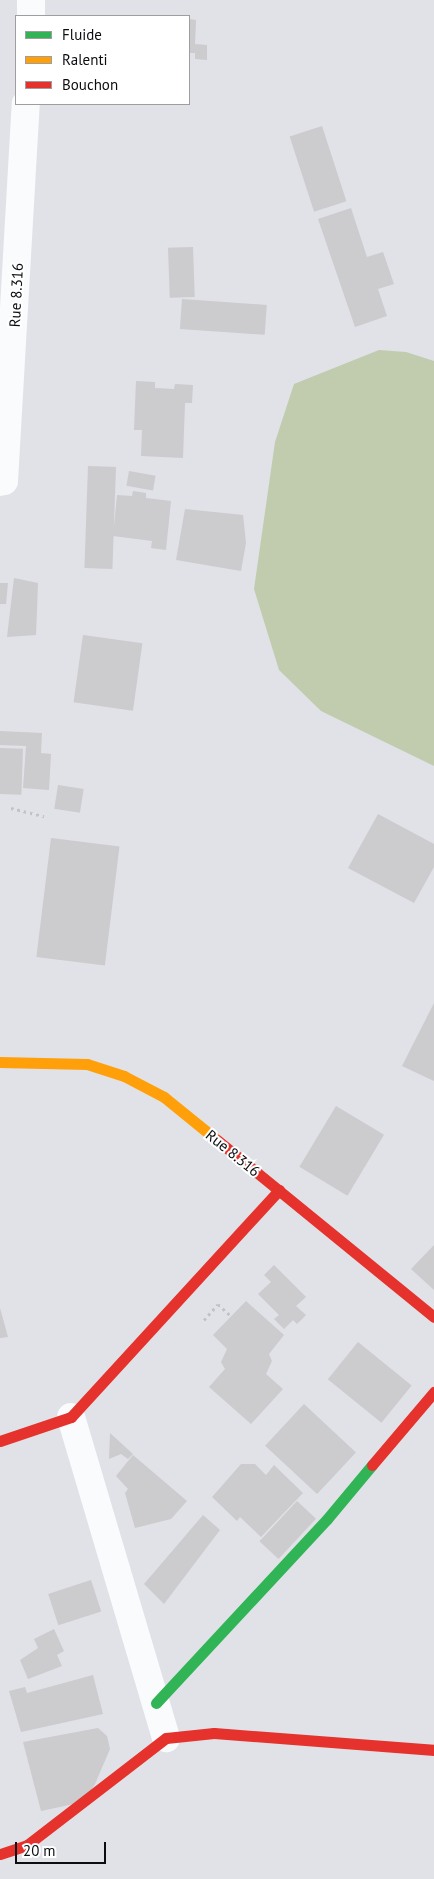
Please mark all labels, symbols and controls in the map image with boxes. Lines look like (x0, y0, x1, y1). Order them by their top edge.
legend (15, 15, 190, 105)
text: Fluide (62, 25, 102, 44)
text: Ralenti (62, 50, 108, 69)
text: Bouchon (62, 75, 118, 94)
street label: Rue 8.316 (5, 262, 27, 328)
street label: Rue 8.316 (202, 1126, 264, 1180)
scale bar (18, 1832, 109, 1864)
text: 20 m (23, 1841, 56, 1860)

